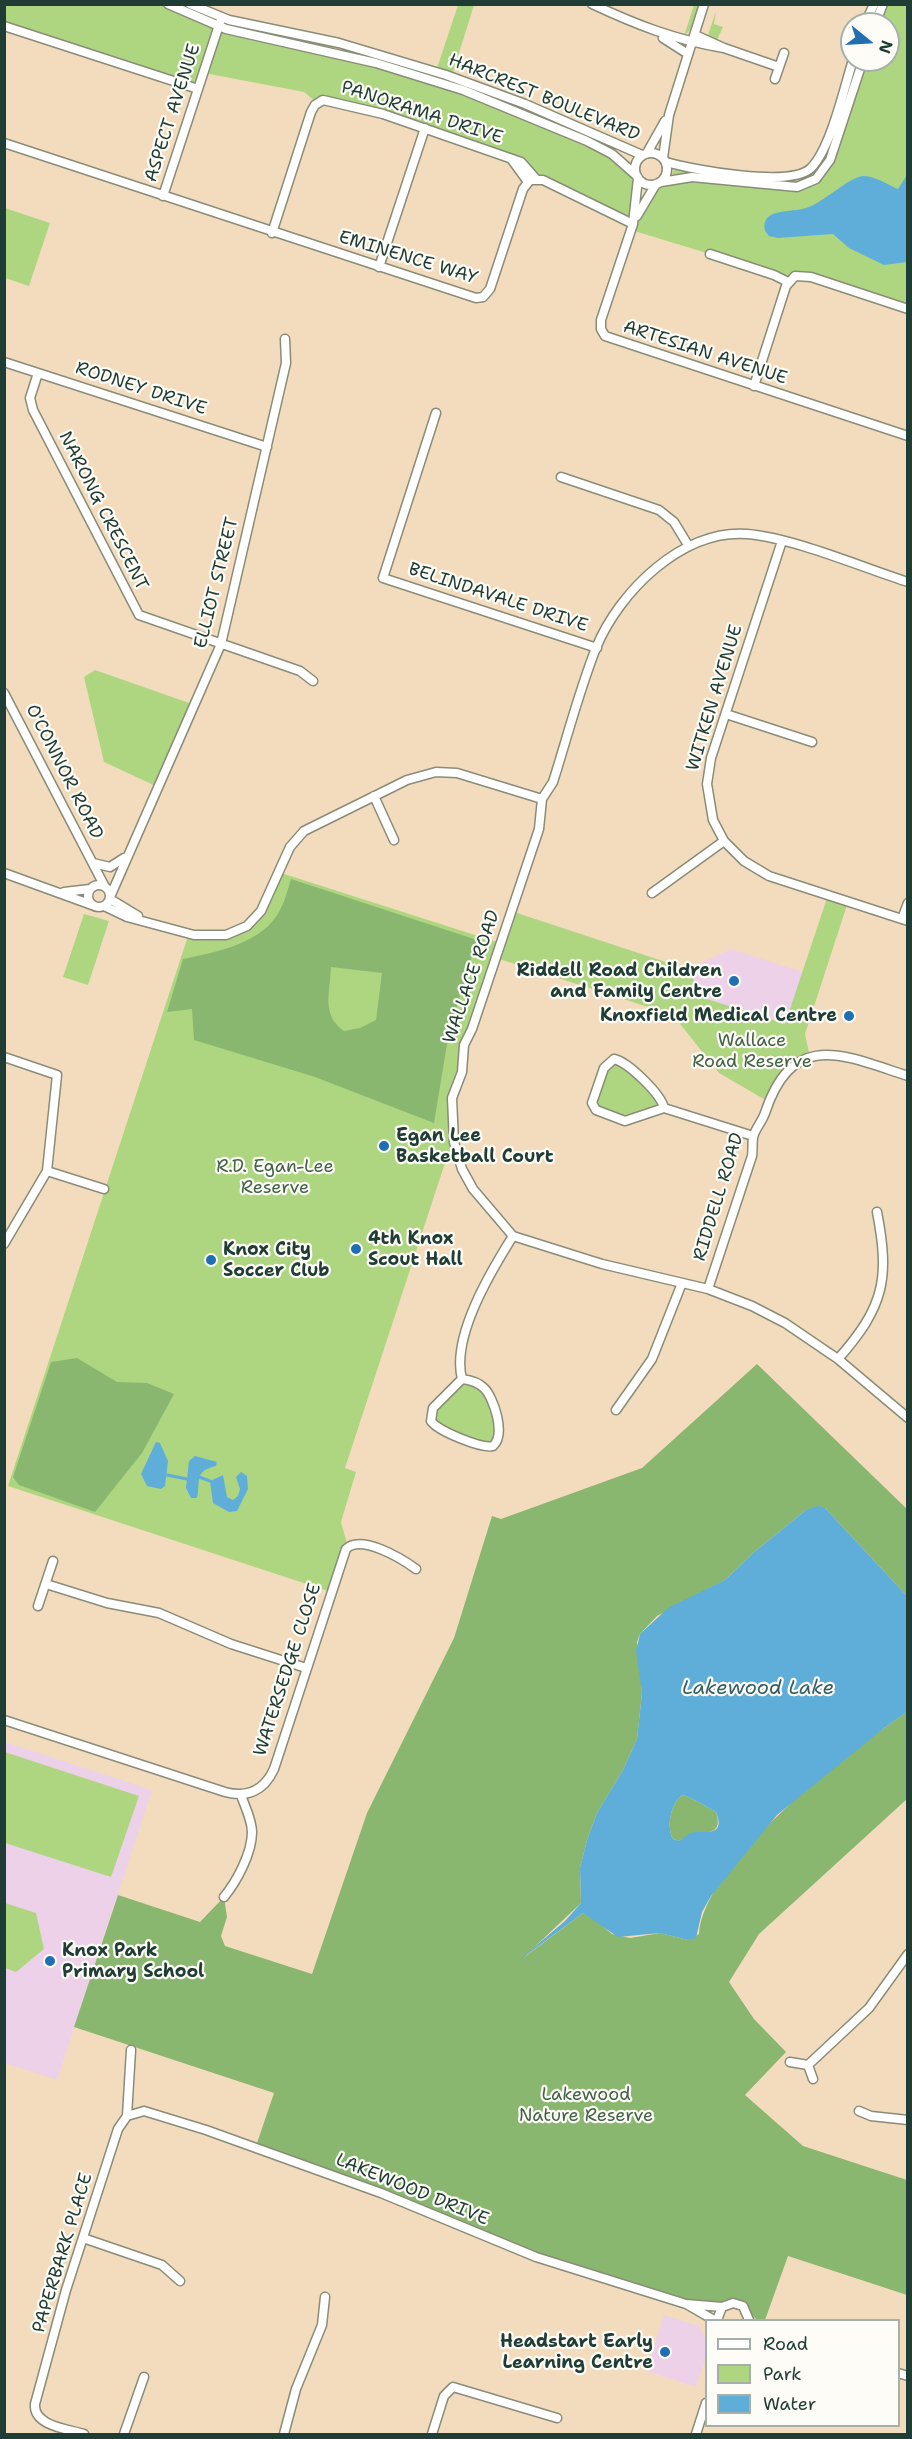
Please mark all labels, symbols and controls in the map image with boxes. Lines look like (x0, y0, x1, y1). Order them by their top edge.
north arrow (840, 12, 900, 72)
text: N (874, 38, 898, 56)
street label: ASPECT AVENUE (140, 41, 206, 185)
street label: HARCREST BOULEVARD (445, 50, 643, 146)
street label: PANORAMA DRIVE (338, 77, 506, 149)
street label: EMINENCE WAY (336, 227, 480, 289)
street label: ARTESIAN AVENUE (620, 316, 790, 390)
street label: RODNEY DRIVE (73, 358, 209, 420)
street label: NARONG CRESCENT (54, 428, 152, 594)
street label: ELLIOT STREET (190, 515, 244, 651)
street label: BELINDAVALE DRIVE (406, 559, 590, 637)
street label: WITKEN AVENUE (682, 622, 748, 774)
street label: O'CONNOR ROAD (21, 701, 107, 843)
street label: WALLACE ROAD (439, 907, 505, 1047)
place label: Riddell Road Children and Family Centre (516, 960, 722, 1002)
marker: Riddell Road Children and Family Centre (727, 974, 741, 988)
place label: Knoxfield Medical Centre (600, 1005, 837, 1027)
marker: Knoxfield Medical Centre (842, 1009, 856, 1023)
park label: Wallace Road Reserve (692, 1030, 812, 1072)
place label: Egan Lee Basketball Court (396, 1125, 554, 1168)
street label: RIDDELL ROAD (689, 1130, 749, 1264)
marker: Egan Lee Basketball Court (377, 1139, 391, 1153)
park label: R.D. Egan-Lee Reserve (216, 1156, 334, 1198)
place label: 4th Knox Scout Hall (368, 1228, 463, 1270)
place label: Knox City Soccer Club (223, 1239, 330, 1282)
marker: 4th Knox Scout Hall (349, 1242, 363, 1256)
marker: Knox City Soccer Club (204, 1253, 218, 1267)
street label: WATERSEDGE CLOSE (250, 1581, 326, 1759)
water label: Lakewood Lake (682, 1677, 834, 1701)
place label: Knox Park Primary School (62, 1940, 204, 1982)
marker: Knox Park Primary School (43, 1954, 57, 1968)
park label: Lakewood Nature Reserve (519, 2084, 653, 2126)
street label: LAKEWOOD DRIVE (332, 2149, 492, 2231)
street label: PAPERBARK PLACE (28, 2171, 98, 2335)
legend (705, 2319, 900, 2427)
place label: Headstart Early Learning Centre (500, 2331, 653, 2374)
text: Road (763, 2332, 808, 2356)
marker: Headstart Early Learning Centre (658, 2345, 672, 2359)
text: Park (763, 2362, 802, 2386)
text: Water (763, 2392, 816, 2416)

